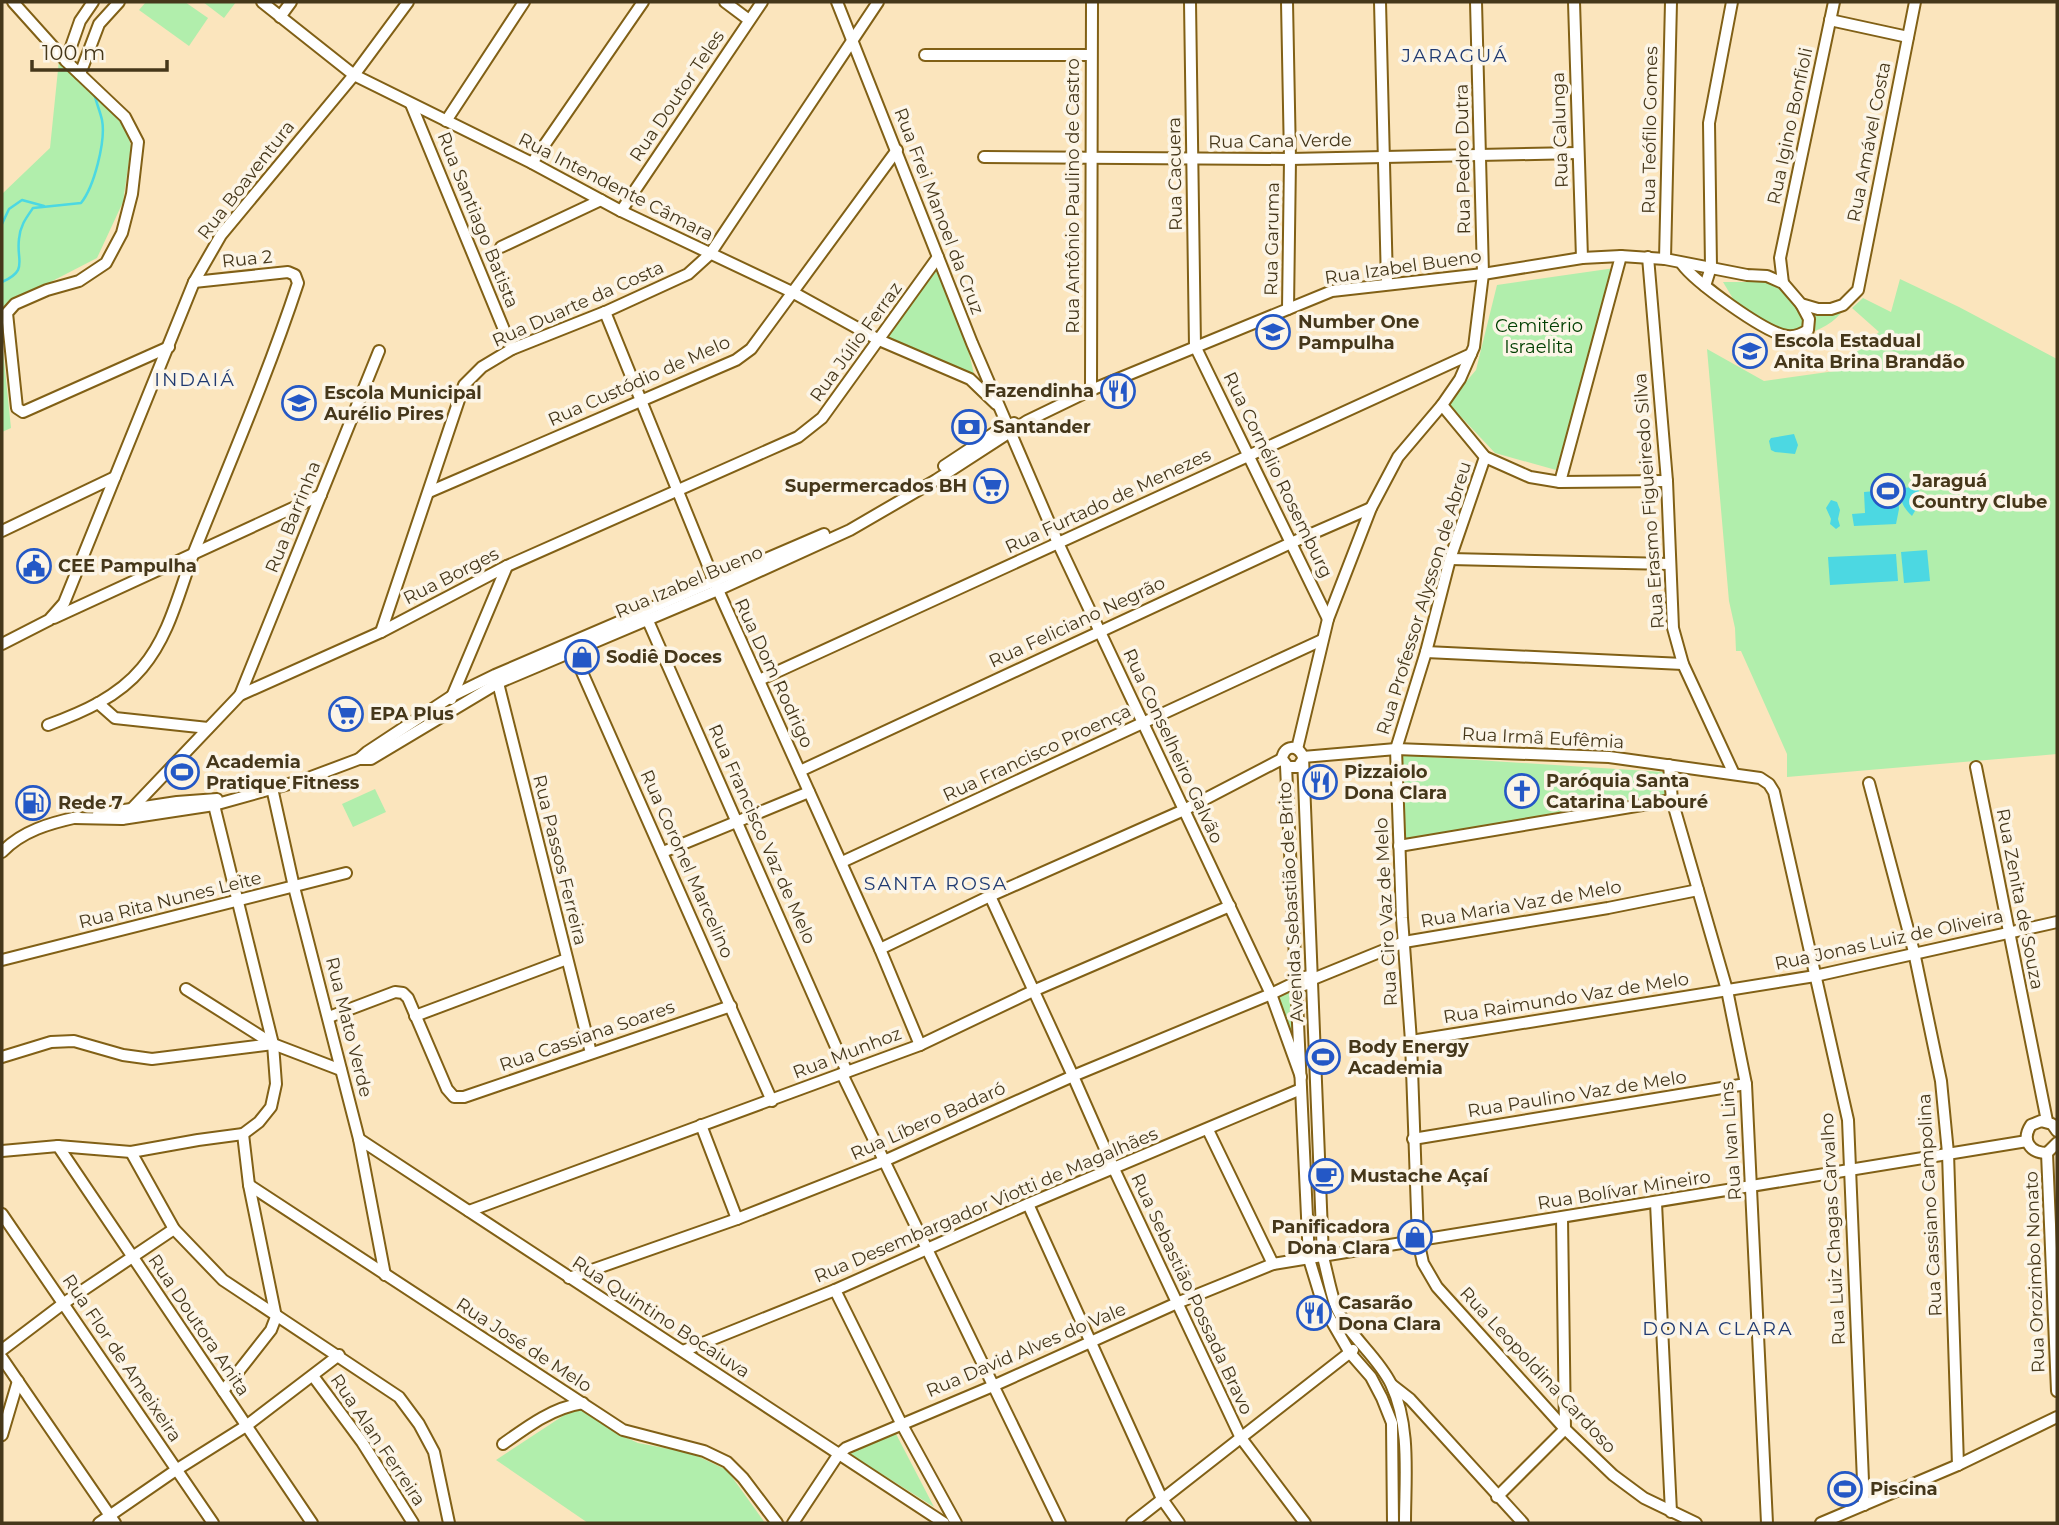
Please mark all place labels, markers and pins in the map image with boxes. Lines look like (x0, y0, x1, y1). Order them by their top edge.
place label: Number One Pampulha (1298, 311, 1419, 354)
school or university icon: Number One Pampulha (1254, 313, 1292, 351)
place label: Escola Estadual Anita Brina Brandão (1773, 330, 1965, 373)
school or university icon: Escola Estadual Anita Brina Brandão (1731, 332, 1769, 370)
restaurant icon: Fazendinha (1099, 372, 1137, 410)
place label: Fazendinha (984, 380, 1094, 402)
place label: Escola Municipal Aurélio Pires (323, 382, 482, 425)
school or university icon: Escola Municipal Aurélio Pires (280, 384, 318, 422)
bank icon: Santander (950, 408, 988, 446)
place label: Santander (993, 416, 1091, 438)
supermarket icon: Supermercados BH (972, 467, 1010, 505)
place label: Jaraguá Country Clube (1911, 470, 2047, 513)
sports icon: Jaraguá Country Clube (1869, 472, 1907, 510)
place label: Supermercados BH (785, 475, 967, 497)
public building icon: CEE Pampulha (15, 547, 53, 585)
place label: CEE Pampulha (58, 555, 197, 577)
shop icon: Sodiê Doces (563, 638, 601, 676)
place label: Sodiê Doces (606, 646, 722, 668)
supermarket icon: EPA Plus (327, 695, 365, 733)
place label: EPA Plus (370, 703, 454, 725)
place label: Academia Pratique Fitness (205, 751, 360, 794)
sports icon: Academia Pratique Fitness (163, 753, 201, 791)
place label: Pizzaiolo Dona Clara (1344, 761, 1447, 804)
restaurant icon: Pizzaiolo Dona Clara (1301, 763, 1339, 801)
place label: Paróquia Santa Catarina Labouré (1546, 770, 1708, 813)
church icon: Paróquia Santa Catarina Labouré (1503, 772, 1541, 810)
fuel station icon: Rede 7 (14, 784, 52, 822)
place label: Rede 7 (58, 792, 123, 814)
place label: Body Energy Academia (1347, 1036, 1469, 1079)
sports icon: Body Energy Academia (1304, 1038, 1342, 1076)
cafe icon: Mustache Açaí (1307, 1157, 1345, 1195)
place label: Mustache Açaí (1350, 1165, 1490, 1187)
place label: Panificadora Dona Clara (1271, 1216, 1390, 1259)
shop icon: Panificadora Dona Clara (1396, 1218, 1434, 1256)
place label: Casarão Dona Clara (1338, 1292, 1441, 1335)
restaurant icon: Casarão Dona Clara (1295, 1294, 1333, 1332)
sports icon: Piscina (1826, 1470, 1864, 1508)
place label: Piscina (1870, 1478, 1938, 1500)

